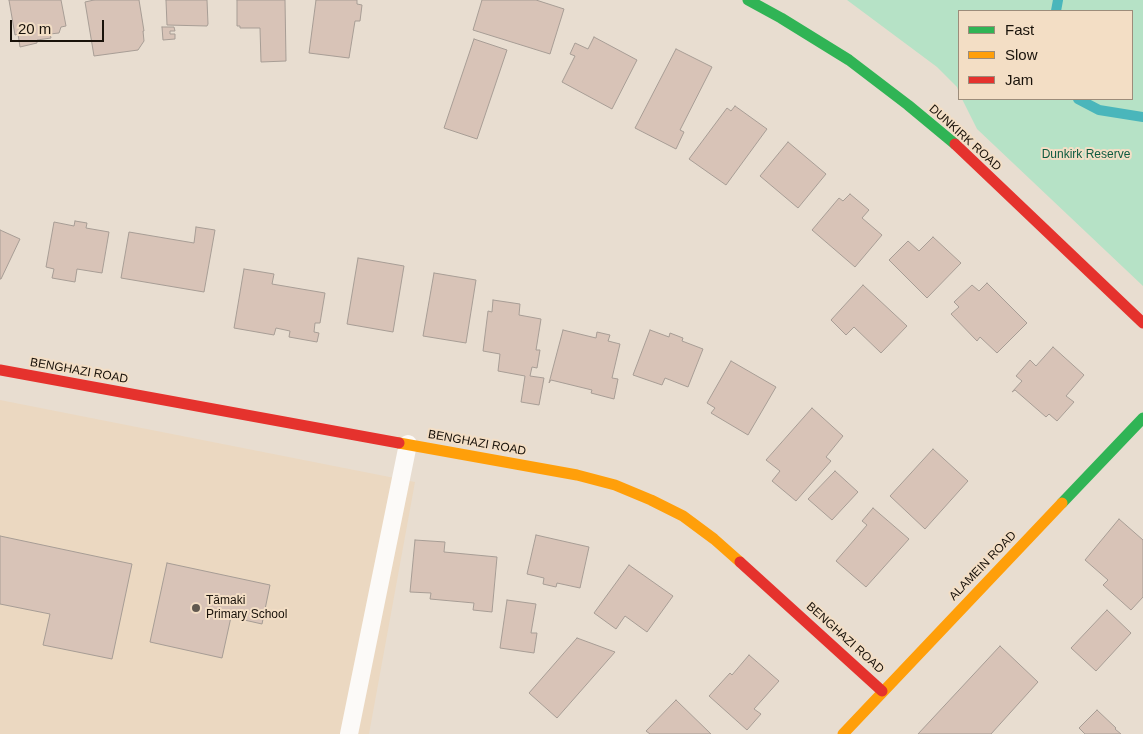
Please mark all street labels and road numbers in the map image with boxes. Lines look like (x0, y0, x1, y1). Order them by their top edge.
street label: DUNKIRK ROAD (926, 102, 1004, 174)
street label: BENGHAZI ROAD (29, 355, 129, 387)
street label: BENGHAZI ROAD (427, 427, 527, 459)
street label: ALAMEIN ROAD (946, 528, 1020, 604)
street label: BENGHAZI ROAD (803, 599, 887, 677)

